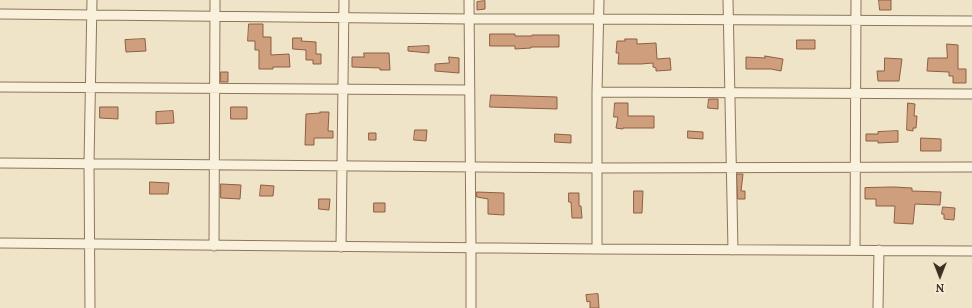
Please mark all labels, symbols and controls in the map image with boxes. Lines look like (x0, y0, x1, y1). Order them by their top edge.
north arrow (920, 256, 960, 296)
text: N (936, 281, 944, 295)

